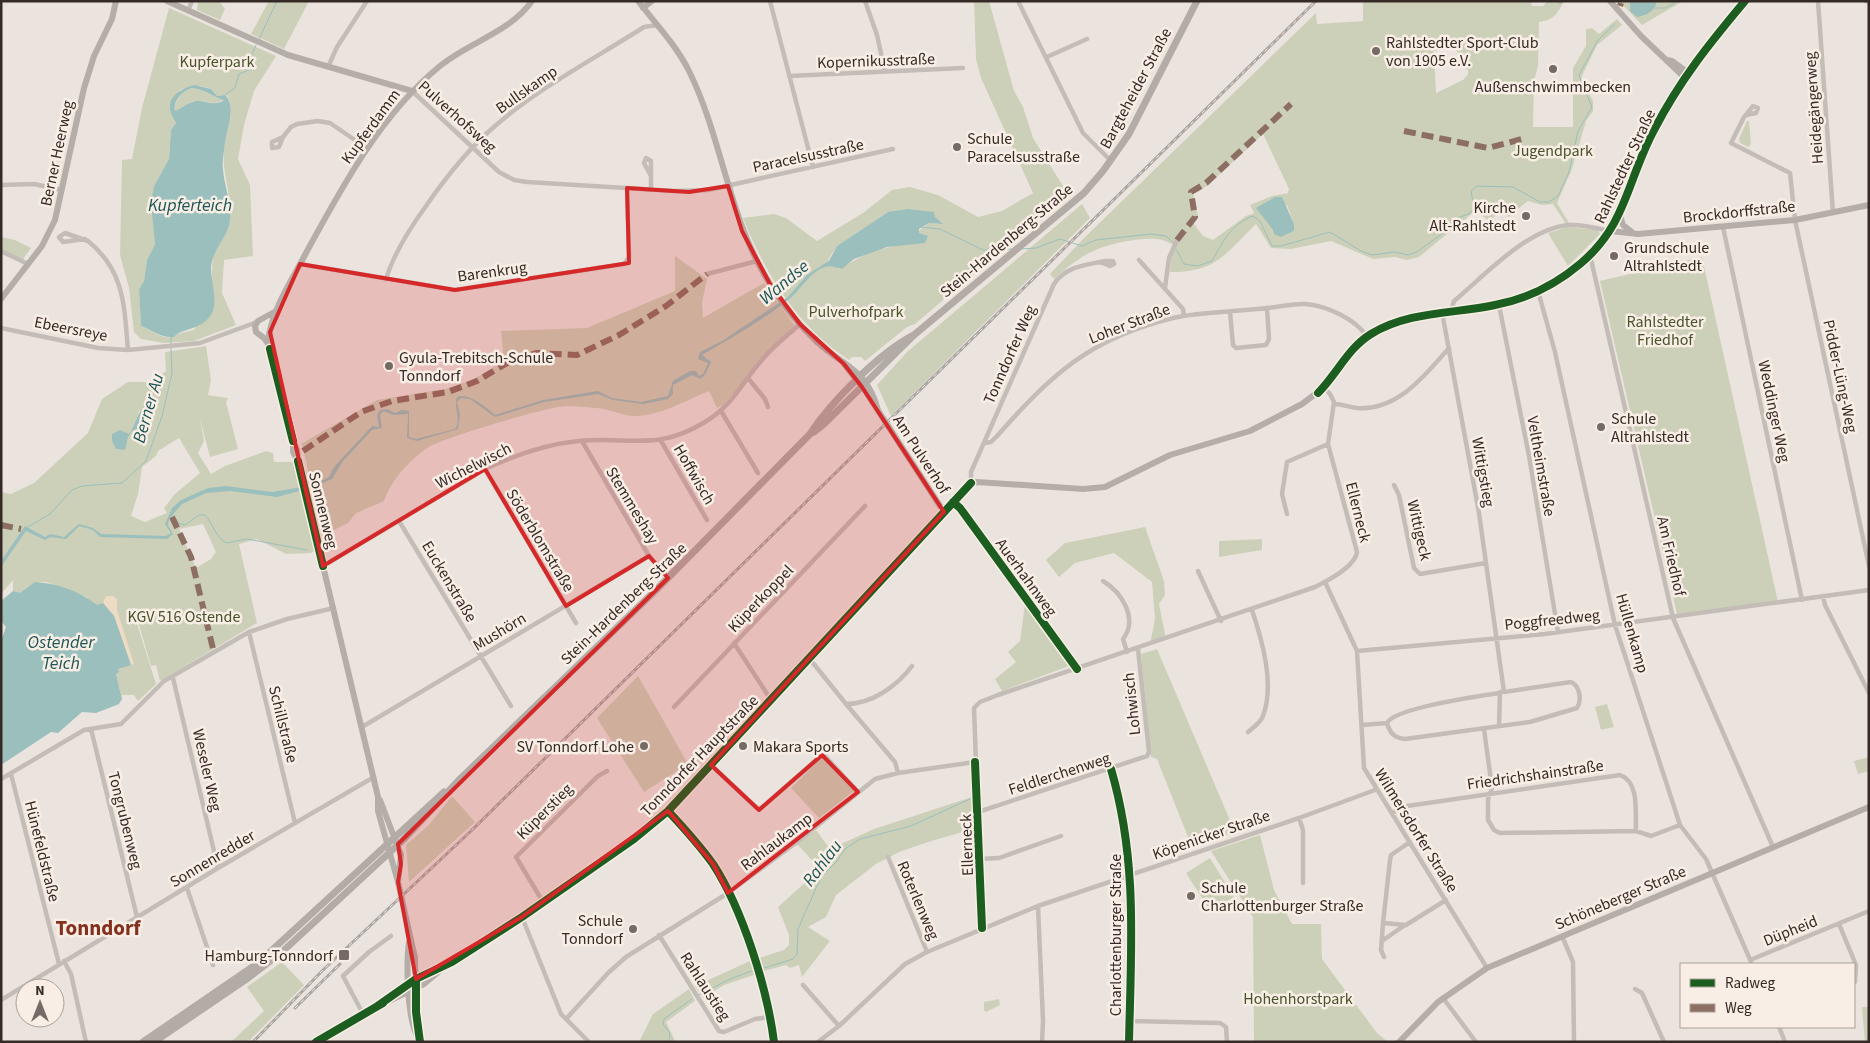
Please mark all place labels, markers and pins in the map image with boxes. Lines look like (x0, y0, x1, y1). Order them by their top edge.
place label: Rahlstedter Sport-Club von 1905 e.V. (1386, 32, 1539, 72)
marker: Rahlstedter Sport-Club von 1905 e.V. (1370, 45, 1382, 57)
marker: Außenschwimmbecken (1547, 63, 1559, 75)
place label: Außenschwimmbecken (1475, 76, 1631, 98)
place label: Schule Paracelsusstraße (967, 128, 1080, 168)
marker: Schule Paracelsusstraße (951, 141, 963, 153)
place label: Kirche Alt-Rahlstedt (1430, 197, 1517, 237)
marker: Kirche Alt-Rahlstedt (1520, 210, 1532, 222)
place label: Grundschule Altrahlstedt (1624, 237, 1709, 277)
marker: Grundschule Altrahlstedt (1608, 250, 1620, 262)
place label: Gyula-Trebitsch-Schule Tonndorf (399, 347, 553, 387)
marker: Gyula-Trebitsch-Schule Tonndorf (383, 360, 395, 372)
place label: Schule Altrahlstedt (1611, 408, 1690, 448)
marker: Schule Altrahlstedt (1595, 421, 1607, 433)
place label: SV Tonndorf Lohe (516, 736, 634, 758)
place label: Makara Sports (753, 736, 849, 758)
marker: SV Tonndorf Lohe (638, 740, 650, 752)
marker: Makara Sports (737, 740, 749, 752)
place label: Schule Charlottenburger Straße (1201, 877, 1363, 917)
marker: Schule Charlottenburger Straße (1185, 890, 1197, 902)
place label: Schule Tonndorf (562, 910, 624, 950)
marker: Schule Tonndorf (627, 923, 639, 935)
place label: Hamburg-Tonndorf (205, 945, 334, 967)
marker: Hamburg-Tonndorf (337, 948, 351, 962)

